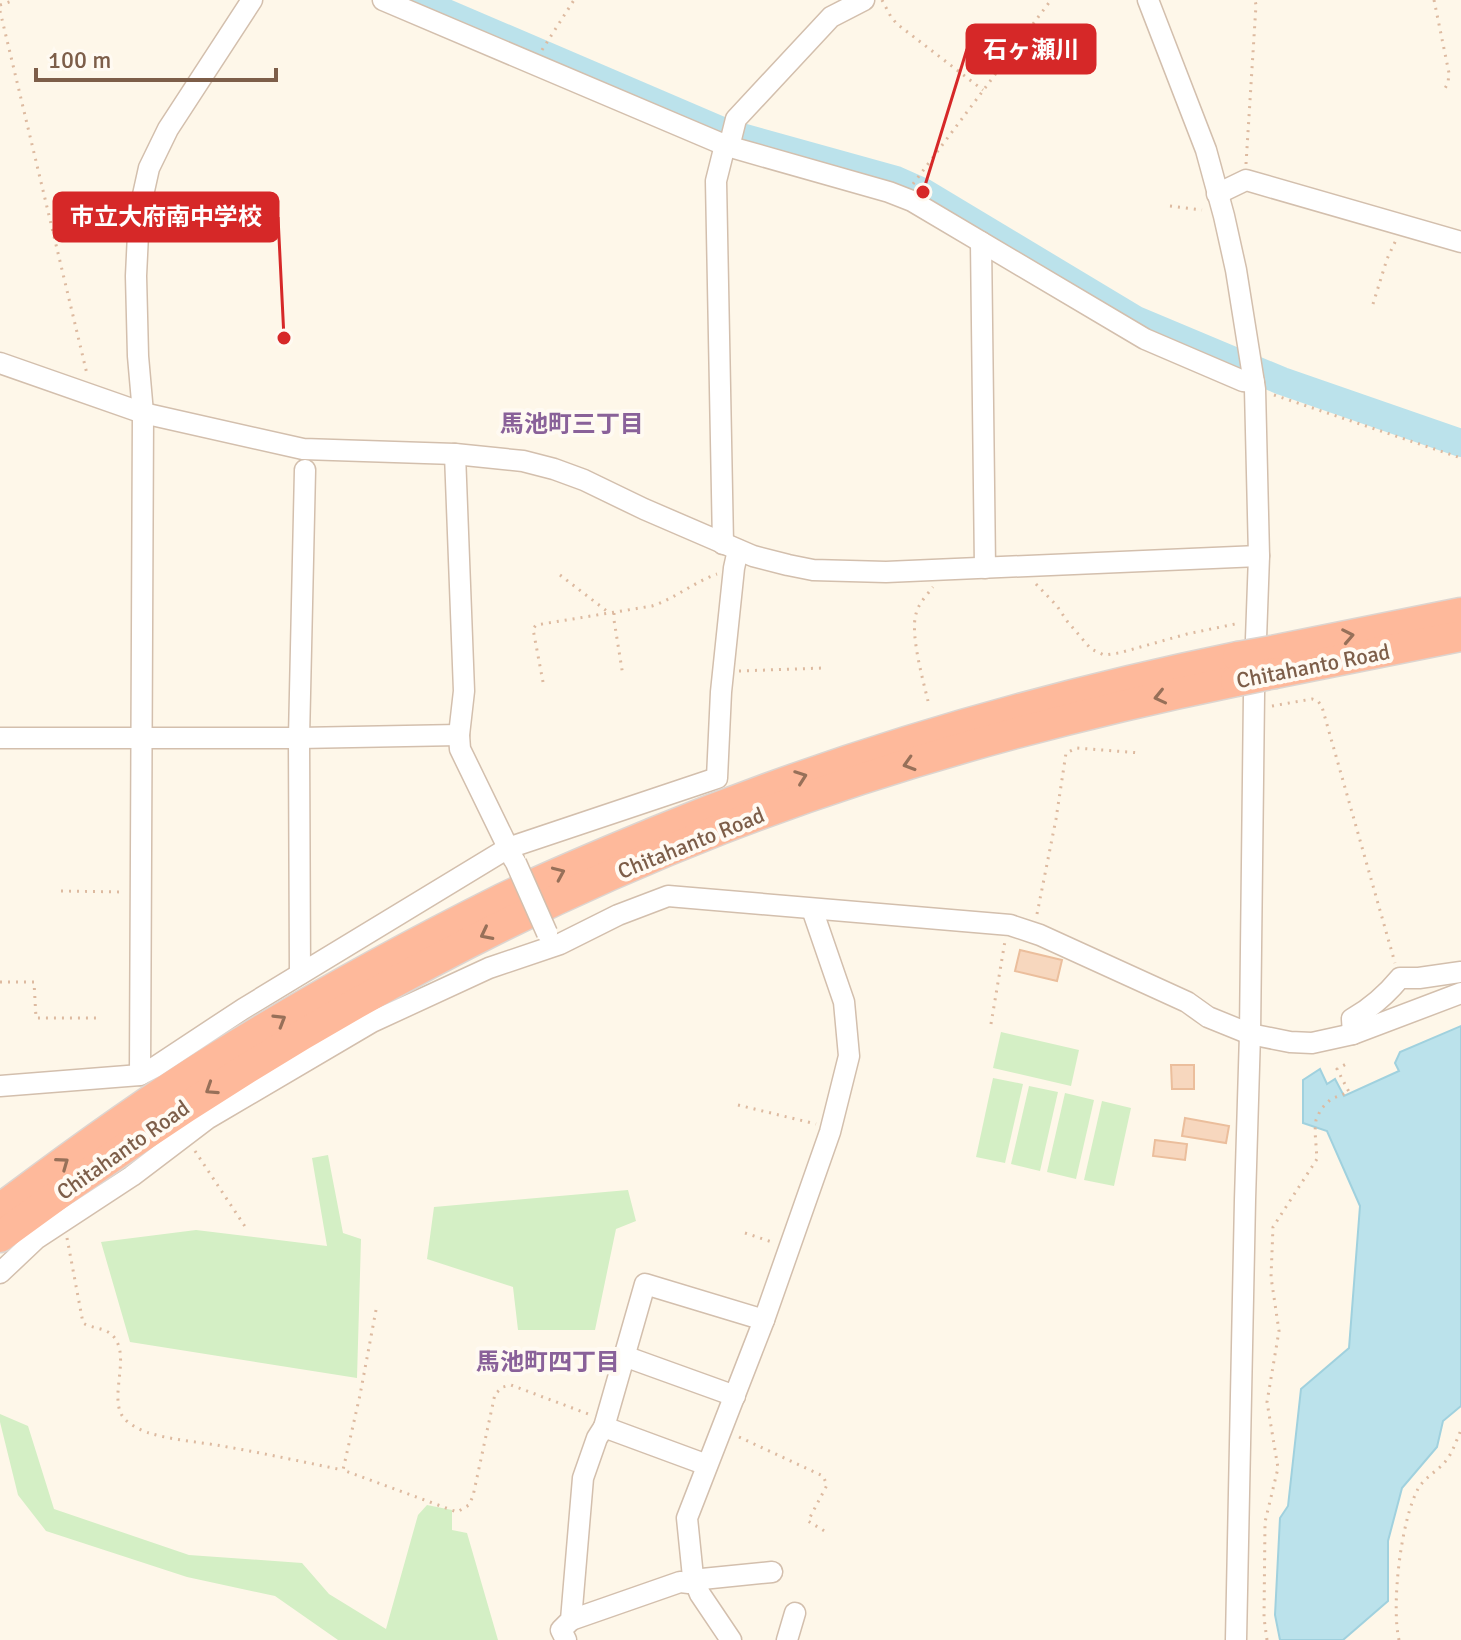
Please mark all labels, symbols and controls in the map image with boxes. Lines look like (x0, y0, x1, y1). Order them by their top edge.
callout: 石ヶ瀬川 (967, 25, 1095, 73)
scale bar (36, 32, 276, 82)
text: 石ヶ瀬川 (983, 35, 1079, 65)
text: 100 m (48, 45, 111, 75)
callout: 市立大府南中学校 (54, 193, 278, 241)
text: 市立大府南中学校 (70, 202, 262, 232)
district label: 馬池町三丁目 (500, 409, 644, 439)
one-way arrow (1341, 628, 1355, 645)
street label: Chitahanto Road (1234, 638, 1392, 694)
one-way arrow (1154, 688, 1167, 705)
one-way arrow (902, 755, 916, 771)
one-way arrow (793, 770, 807, 786)
street label: Chitahanto Road (614, 801, 768, 885)
one-way arrow (551, 867, 566, 883)
one-way arrow (479, 924, 494, 939)
one-way arrow (271, 1014, 286, 1030)
one-way arrow (205, 1080, 220, 1095)
street label: Chitahanto Road (51, 1094, 195, 1206)
one-way arrow (54, 1159, 69, 1173)
district label: 馬池町四丁目 (476, 1347, 620, 1377)

